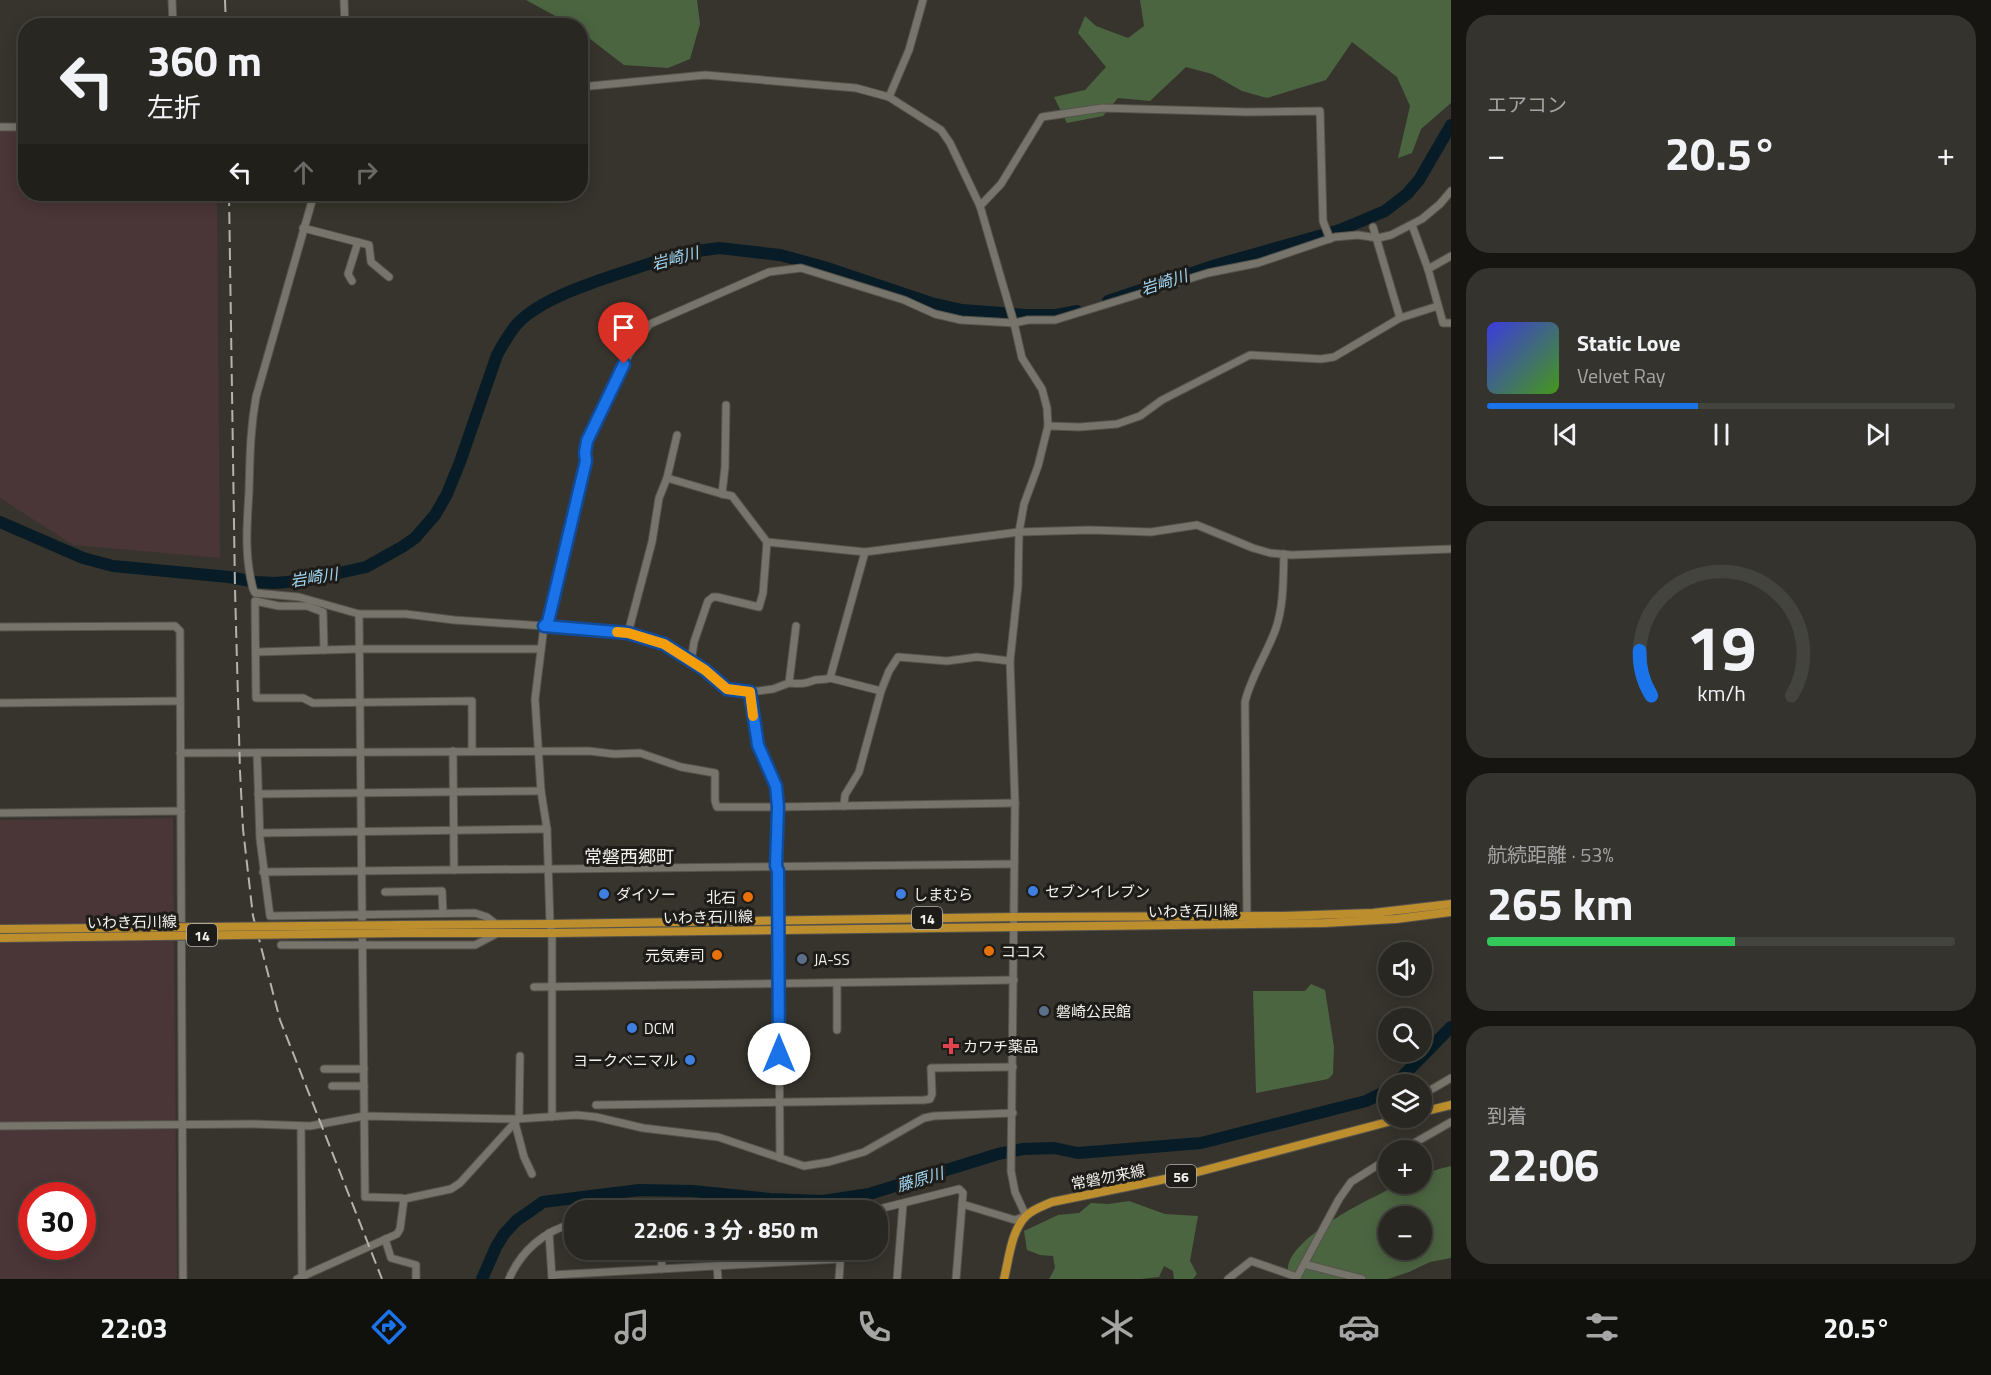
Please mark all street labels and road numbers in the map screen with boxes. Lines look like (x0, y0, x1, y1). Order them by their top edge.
street label: いわき石川線 (1148, 899, 1238, 923)
street label: いわき石川線 (663, 905, 753, 929)
road number: 14 (912, 907, 942, 929)
street label: いわき石川線 (87, 910, 177, 934)
road number: 14 (187, 924, 217, 946)
street label: 常磐勿来線 (1069, 1159, 1147, 1195)
road number: 56 (1166, 1165, 1196, 1187)

